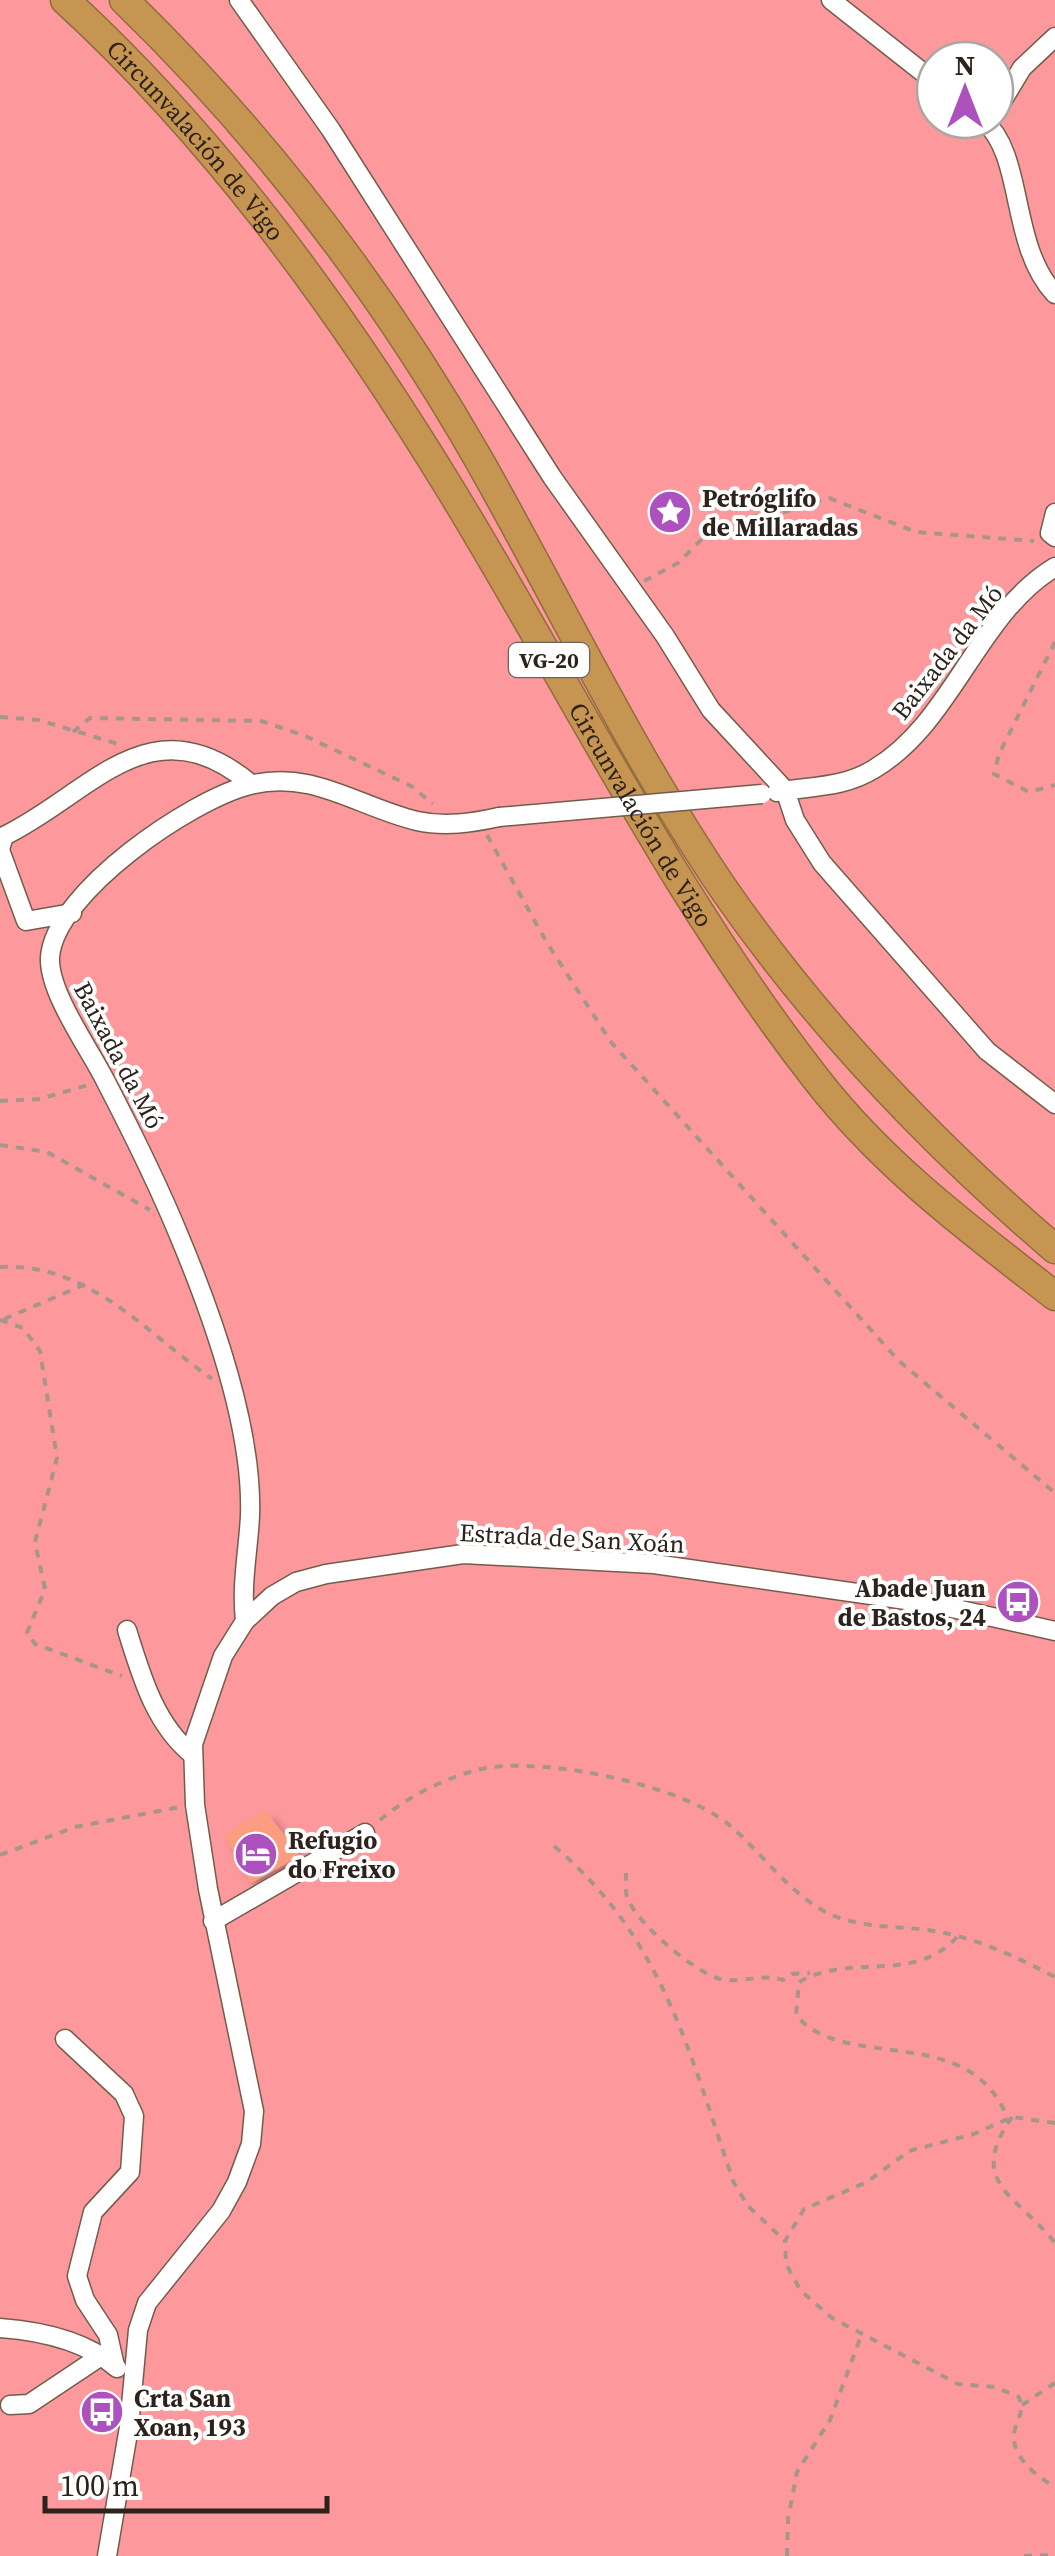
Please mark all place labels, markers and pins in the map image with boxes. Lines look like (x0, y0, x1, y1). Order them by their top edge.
place label: Petróglifo de Millaradas (702, 481, 858, 544)
place icon: Petróglifo de Millaradas (647, 489, 693, 535)
place label: Abade Juan de Bastos, 24 (838, 1571, 986, 1634)
bus stop icon: Abade Juan de Bastos, 24 (995, 1579, 1041, 1625)
place label: Refugio do Freixo (288, 1823, 396, 1886)
hotel icon: Refugio do Freixo (233, 1831, 279, 1877)
place label: Crta San Xoan, 193 (134, 2381, 246, 2444)
bus stop icon: Crta San Xoan, 193 (79, 2389, 125, 2435)

